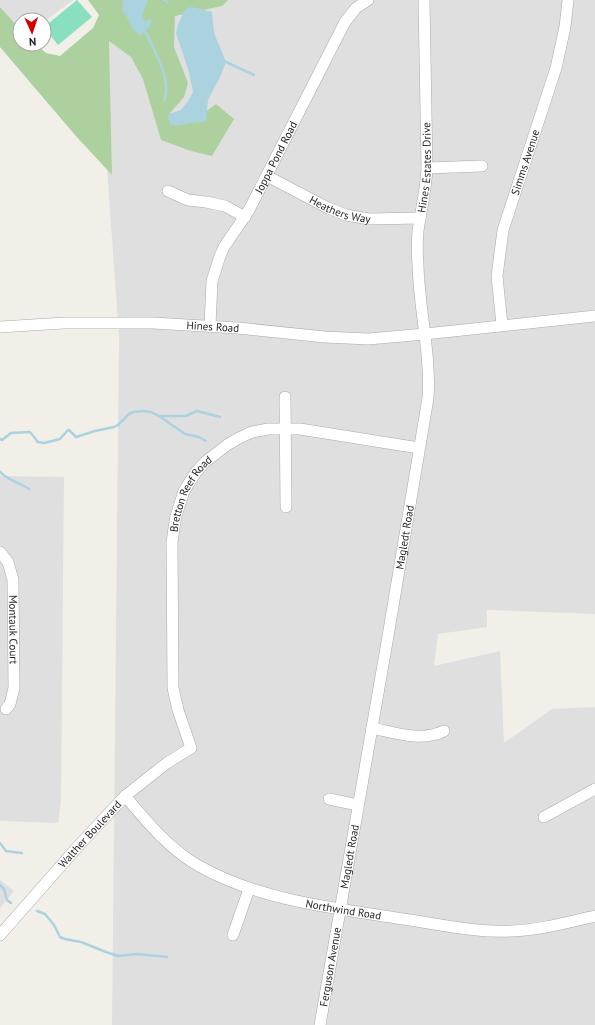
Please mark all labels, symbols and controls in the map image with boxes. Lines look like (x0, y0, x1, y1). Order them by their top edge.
north arrow (12, 12, 52, 52)
text: N (29, 35, 37, 49)
street label: Joppa Pond Road (251, 119, 300, 197)
street label: Hines Estates Drive (414, 122, 434, 214)
street label: Simms Avenue (508, 127, 543, 197)
street label: Heathers Way (307, 193, 373, 226)
street label: Hines Road (186, 318, 240, 335)
street label: Bretton Reef Road (167, 452, 215, 533)
street label: Magledt Road (392, 504, 417, 570)
street label: Montauk Court (6, 595, 21, 664)
street label: Walther Boulevard (55, 797, 124, 871)
street label: Magledt Road (337, 823, 362, 890)
street label: Northwind Road (304, 896, 382, 923)
street label: Ferguson Avenue (316, 926, 344, 1008)

